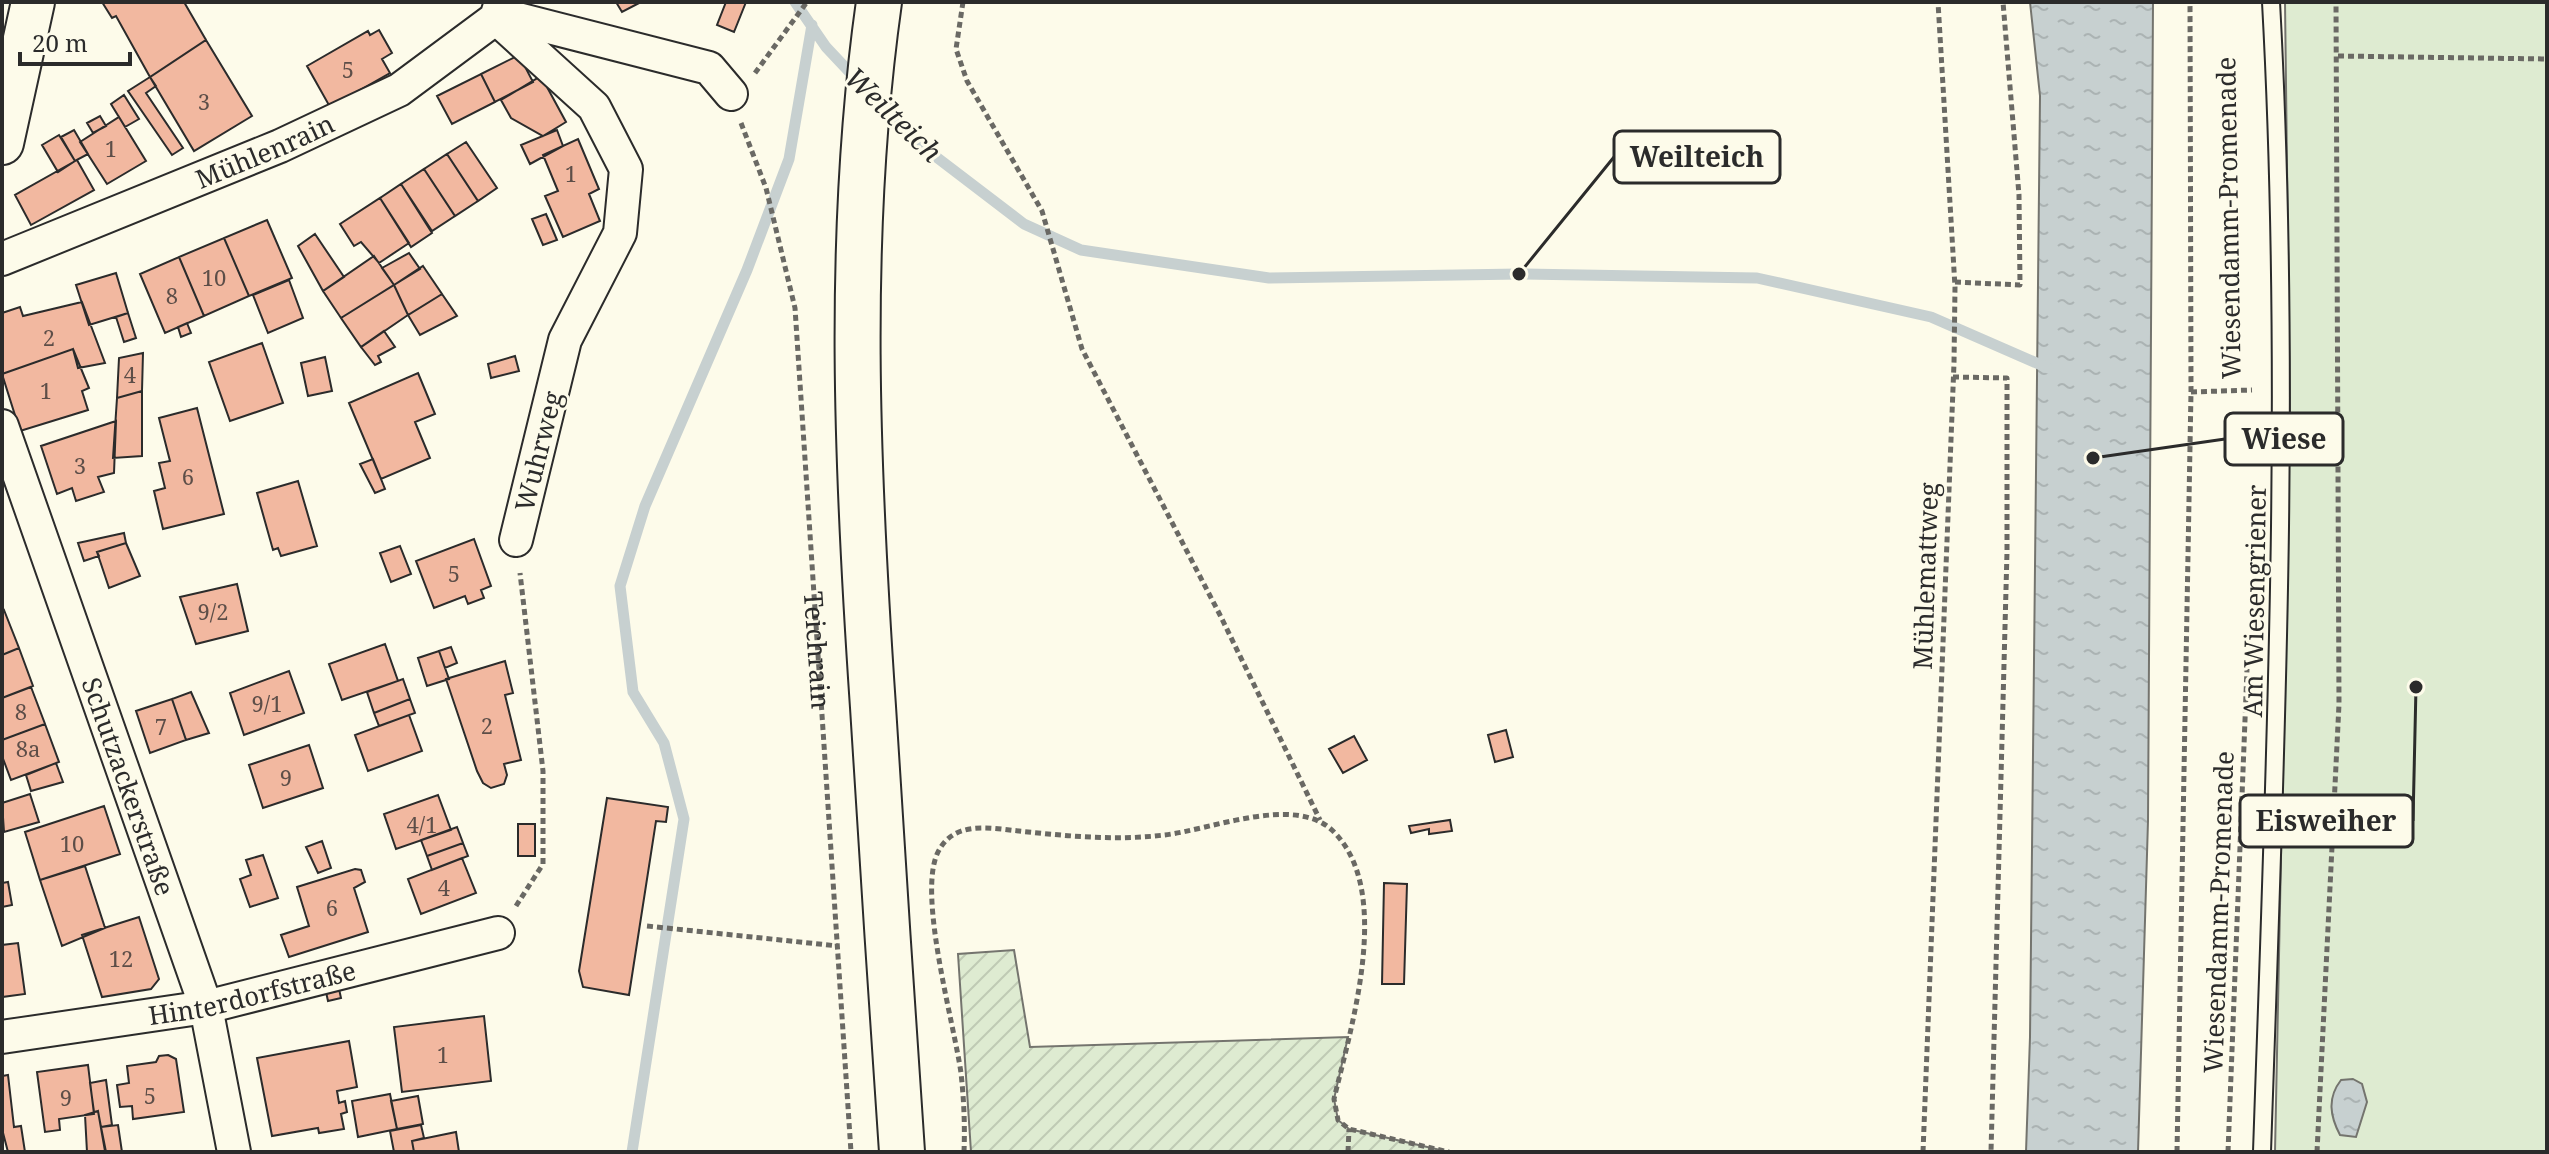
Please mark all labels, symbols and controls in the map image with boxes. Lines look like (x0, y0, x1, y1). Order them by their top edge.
scale bar (20, 16, 130, 66)
text: 20 m (32, 26, 88, 59)
house number: 5 (342, 54, 354, 84)
street label: Wiesendamm-Promenade (2207, 57, 2249, 379)
water label: Weilteich (837, 58, 951, 170)
house number: 3 (198, 86, 210, 116)
street label: Mühlenrain (190, 105, 340, 197)
callout: Weilteich (1614, 131, 1780, 183)
house number: 1 (105, 133, 117, 163)
text: Weilteich (1630, 137, 1764, 175)
house number: 1 (565, 158, 577, 188)
house number: 10 (202, 262, 226, 292)
house number: 8 (166, 280, 178, 310)
house number: 2 (43, 322, 55, 352)
house number: 4 (124, 359, 136, 389)
house number: 1 (40, 375, 52, 405)
street label: Wuhrweg (506, 387, 570, 515)
callout: Wiese (2225, 413, 2343, 465)
text: Wiese (2241, 419, 2327, 457)
house number: 3 (74, 450, 86, 480)
house number: 6 (182, 461, 194, 491)
street label: Mühlemattweg (1904, 482, 1946, 670)
street label: Am Wiesengriener (2234, 484, 2274, 718)
house number: 5 (448, 558, 460, 588)
street label: Teichrain (796, 590, 840, 710)
house number: 9/2 (198, 596, 228, 626)
street label: Schutzackerstraße (74, 673, 183, 900)
house number: 9/1 (252, 688, 282, 718)
house number: 8 (15, 696, 27, 726)
house number: 2 (481, 710, 493, 740)
house number: 7 (155, 711, 167, 741)
house number: 8a (16, 733, 40, 763)
street label: Wiesendamm-Promenade (2194, 750, 2242, 1074)
house number: 9 (280, 762, 292, 792)
callout: Eisweiher (2240, 795, 2413, 847)
text: Eisweiher (2256, 801, 2397, 839)
house number: 4/1 (407, 809, 437, 839)
house number: 10 (60, 828, 84, 858)
house number: 4 (438, 872, 450, 902)
house number: 6 (326, 892, 338, 922)
house number: 12 (109, 943, 133, 973)
street label: Hinterdorfstraße (146, 952, 359, 1033)
house number: 1 (437, 1039, 449, 1069)
house number: 5 (144, 1080, 156, 1110)
house number: 9 (60, 1082, 72, 1112)

